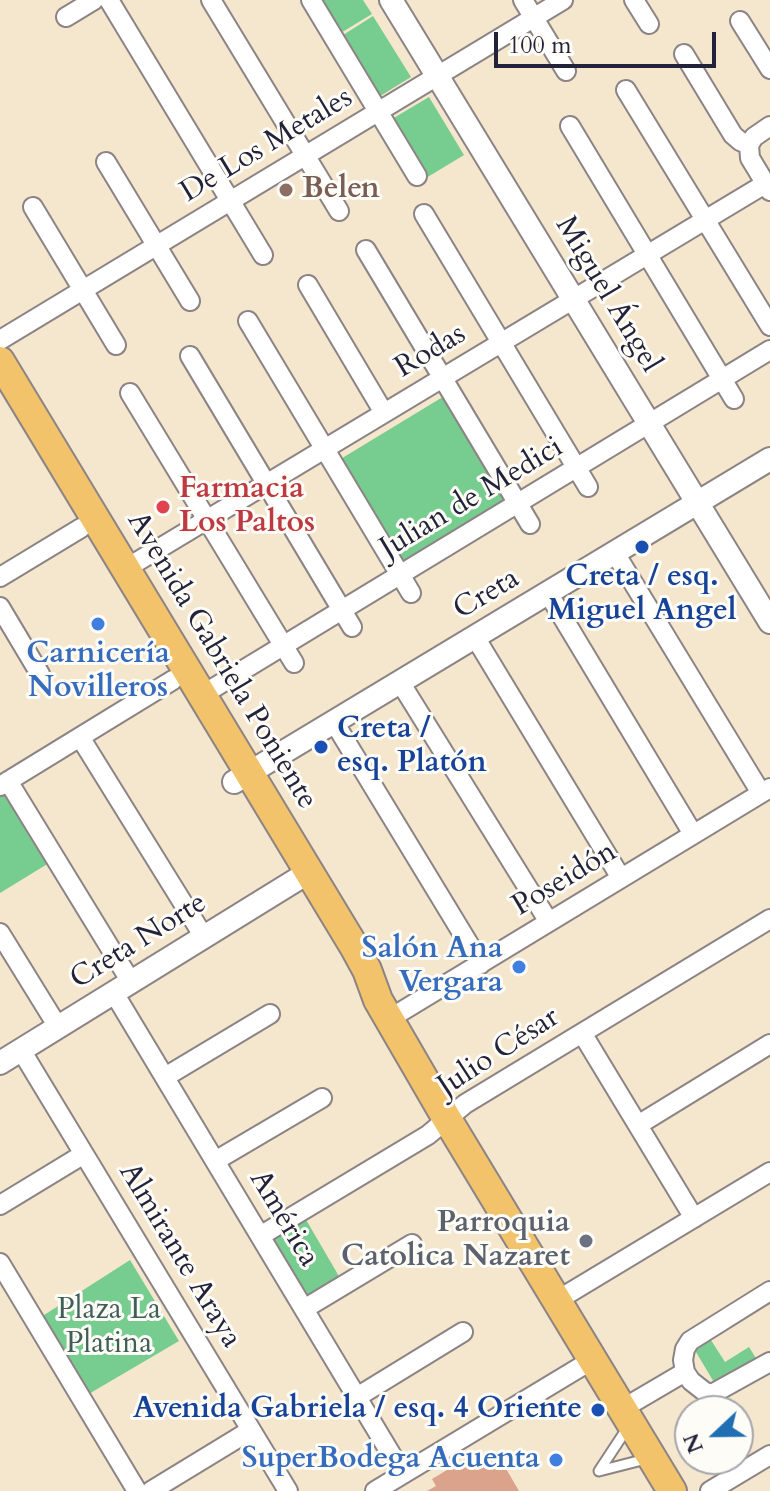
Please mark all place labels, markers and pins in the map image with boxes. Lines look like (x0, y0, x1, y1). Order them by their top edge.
place label: Belen (302, 172, 380, 208)
marker: Belen (277, 181, 295, 199)
place label: Farmacia Los Paltos (179, 472, 315, 542)
marker: Farmacia Los Paltos (154, 498, 172, 516)
marker: Creta / esq. Miguel Angel (633, 538, 651, 556)
place label: Creta / esq. Miguel Angel (547, 560, 737, 630)
marker: Carnicería Novilleros (89, 615, 107, 633)
place label: Carnicería Novilleros (26, 637, 170, 708)
place label: Creta / esq. Platón (337, 712, 487, 782)
marker: Creta / esq. Platón (312, 738, 330, 756)
place label: Salón Ana Vergara (362, 932, 503, 1002)
marker: Salón Ana Vergara (510, 958, 528, 976)
place label: Parroquia Catolica Nazaret (341, 1206, 570, 1276)
marker: Parroquia Catolica Nazaret (577, 1232, 595, 1250)
place label: Avenida Gabriela / esq. 4 Oriente (133, 1392, 582, 1428)
marker: Avenida Gabriela / esq. 4 Oriente (589, 1401, 607, 1419)
place label: SuperBodega Acuenta (242, 1442, 540, 1478)
marker: SuperBodega Acuenta (547, 1451, 565, 1469)

